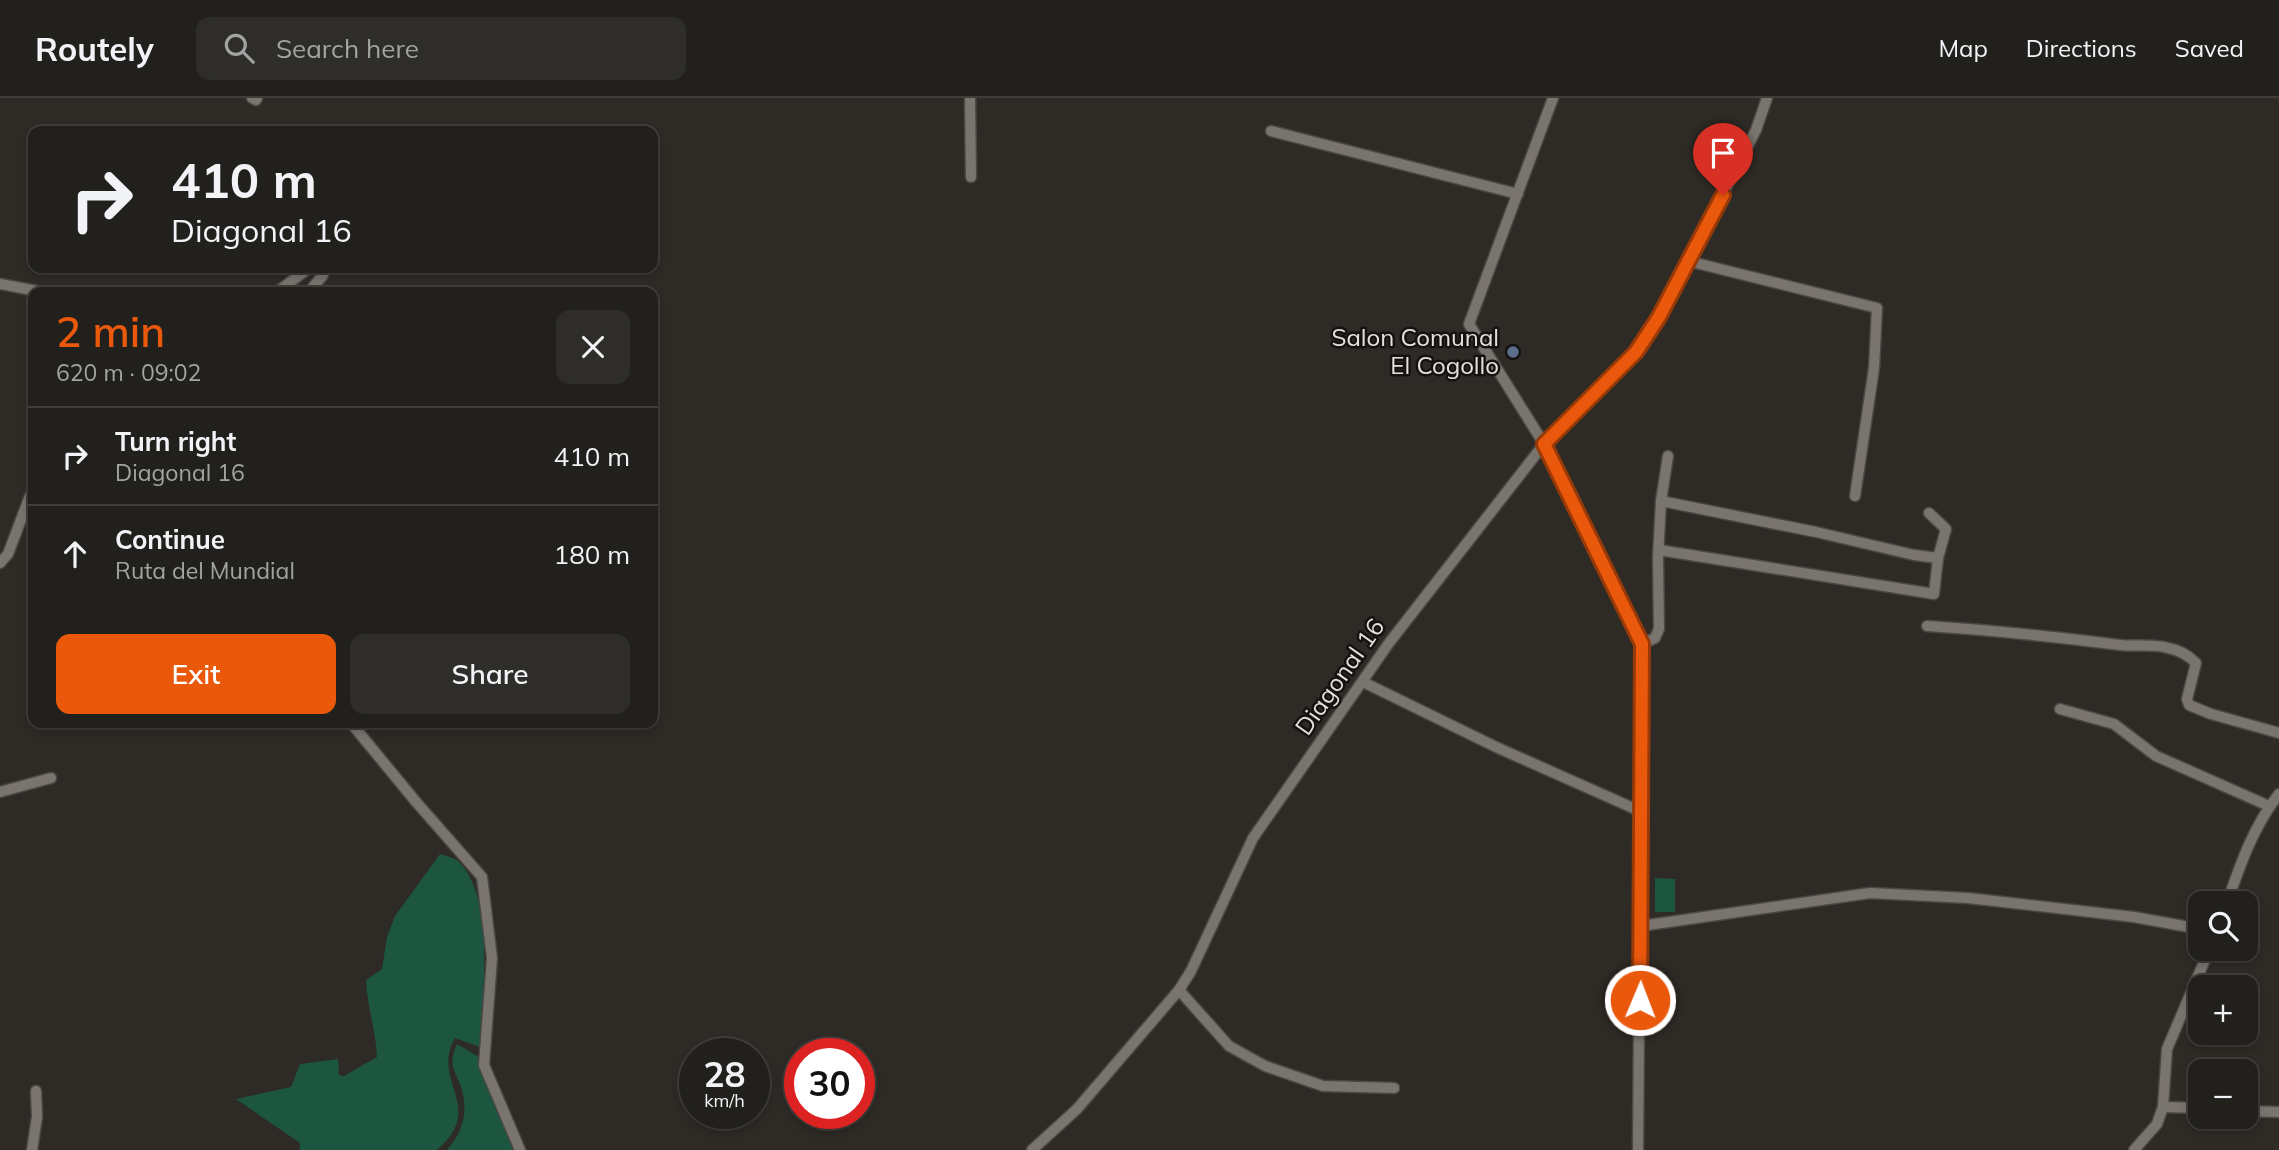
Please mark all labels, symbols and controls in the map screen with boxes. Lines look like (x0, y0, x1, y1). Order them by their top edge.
search box (196, 17, 686, 80)
text: Routely (35, 28, 154, 69)
icon: search (220, 29, 258, 67)
text: Search here (276, 32, 419, 65)
text: Map (1938, 33, 1988, 63)
text: Directions (2026, 33, 2137, 63)
text: Saved (2175, 33, 2244, 63)
pin (1693, 123, 1753, 195)
icon: arrive (1704, 134, 1742, 172)
text: 410 m (171, 149, 317, 210)
icon: right (56, 154, 147, 245)
text: Diagonal 16 (171, 210, 352, 250)
text: 2 min (56, 305, 165, 358)
button: close (556, 310, 630, 384)
place label: Salon Comunal El Cogollo (1332, 322, 1499, 380)
marker: Salon Comunal El Cogollo (1505, 344, 1521, 360)
text: 620 m · 09:02 (56, 358, 201, 387)
text: Turn right (115, 425, 236, 458)
icon: right (56, 437, 94, 475)
text: 410 m (554, 440, 630, 473)
text: Diagonal 16 (115, 458, 245, 487)
text: Continue (115, 523, 225, 556)
icon: ahead (56, 535, 94, 573)
text: 180 m (554, 538, 630, 571)
text: Ruta del Mundial (115, 556, 295, 585)
street label: Diagonal 16 (1288, 612, 1390, 741)
button: Exit (56, 634, 336, 714)
button: Share (350, 634, 630, 714)
map controls (2188, 891, 2258, 1129)
button: search (2188, 891, 2258, 961)
position arrow (1603, 963, 1677, 1037)
button: + (2188, 975, 2258, 1045)
speed limit sign: 30 (784, 1038, 875, 1129)
text: 28 (703, 1052, 746, 1096)
button: − (2188, 1059, 2258, 1129)
text: km/h (704, 1089, 745, 1112)

